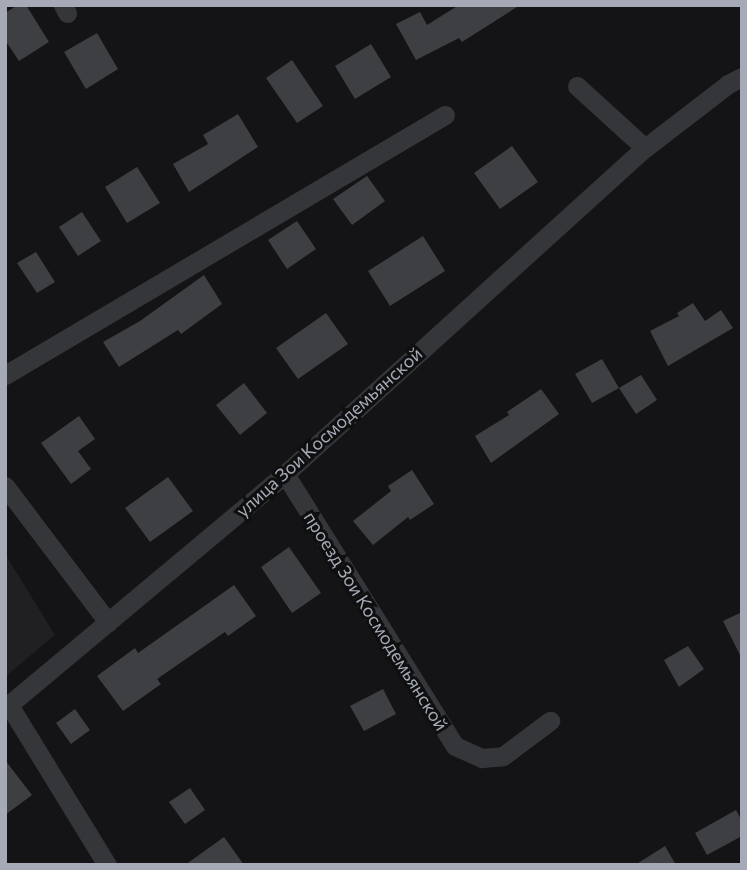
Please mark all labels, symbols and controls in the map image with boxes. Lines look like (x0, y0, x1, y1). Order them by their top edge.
street label: улица Зои Космодемьянской (231, 343, 427, 521)
street label: проезд Зои Космодемьянской (300, 508, 452, 734)

